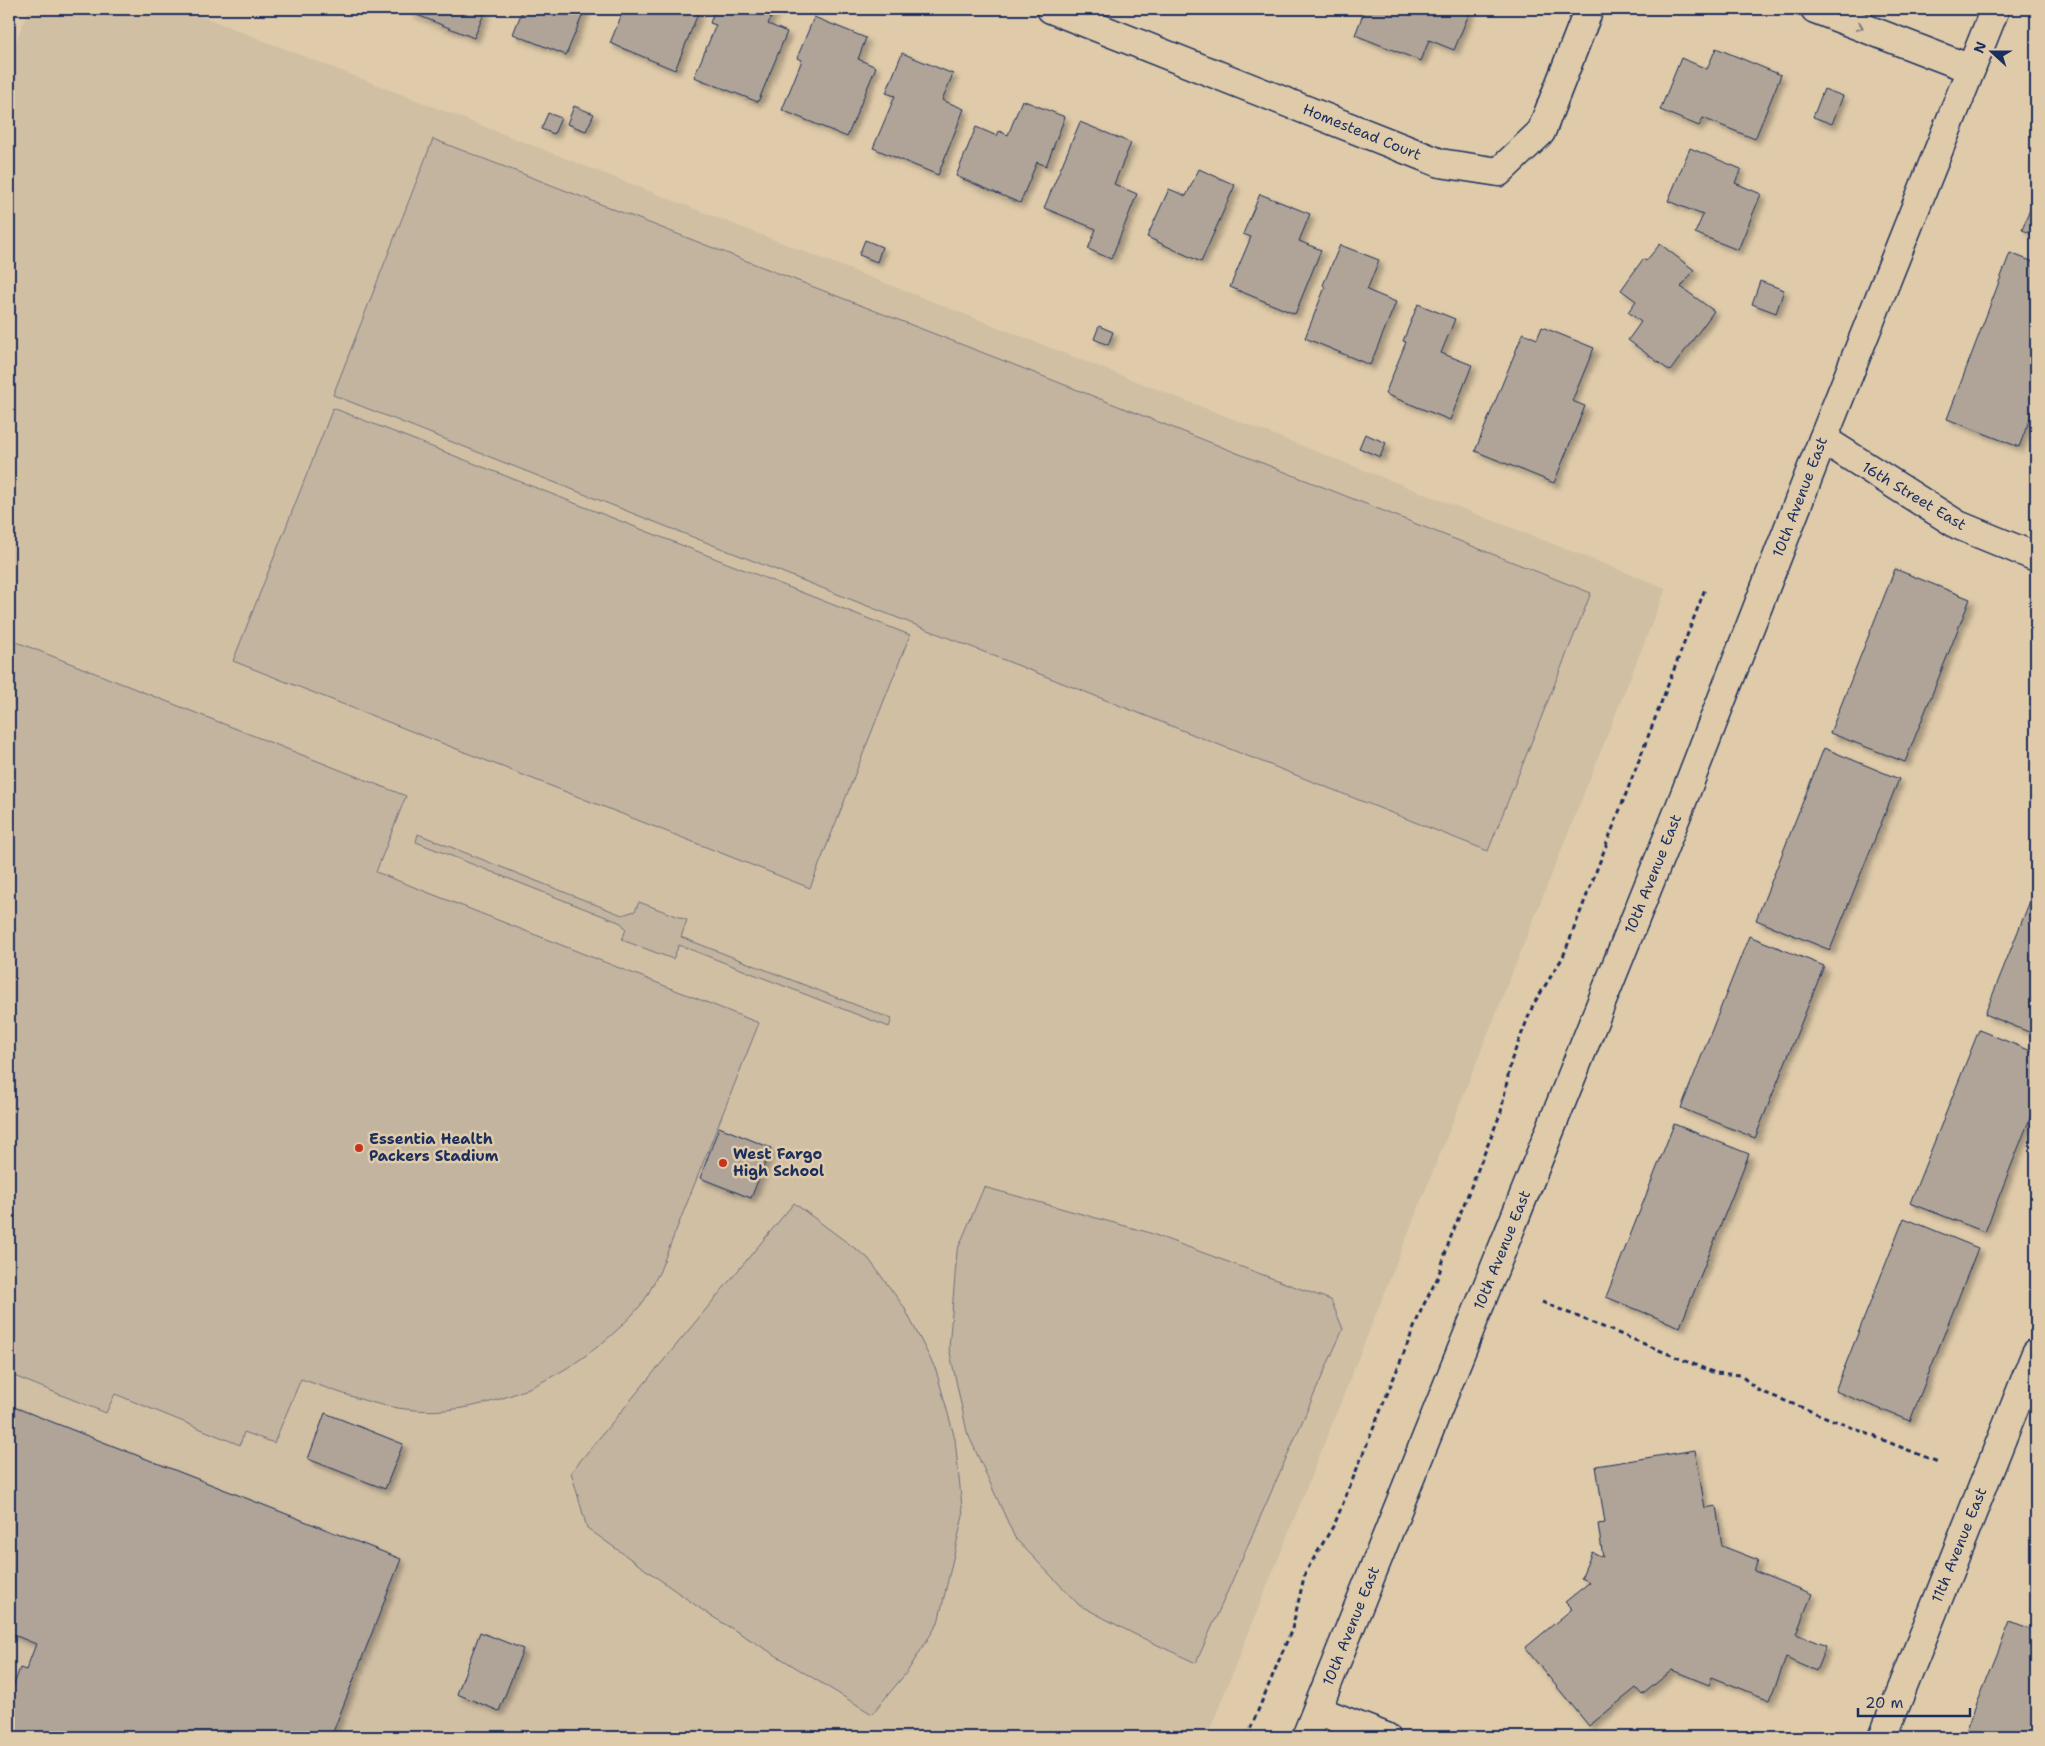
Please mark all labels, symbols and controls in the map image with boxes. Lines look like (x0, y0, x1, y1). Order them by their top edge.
one-way arrow (1855, 21, 1864, 31)
north arrow (1968, 28, 2018, 78)
text: N (1969, 39, 1990, 56)
street label: Homestead Court (1300, 99, 1424, 165)
street label: 10th Avenue East (1768, 434, 1832, 560)
street label: 16th Street East (1858, 457, 1970, 535)
street label: 10th Avenue East (1620, 811, 1686, 937)
place label: Essentia Health Packers Stadium (369, 1129, 499, 1166)
marker: Essentia Health Packers Stadium (353, 1142, 365, 1154)
place label: West Fargo High School (733, 1144, 824, 1181)
marker: West Fargo High School (717, 1157, 729, 1169)
street label: 10th Avenue East (1469, 1187, 1535, 1313)
street label: 11th Avenue East (1927, 1484, 1991, 1606)
street label: 10th Avenue East (1318, 1563, 1384, 1689)
scale bar (1858, 1686, 1970, 1718)
text: 20 m (1865, 1693, 1904, 1713)

